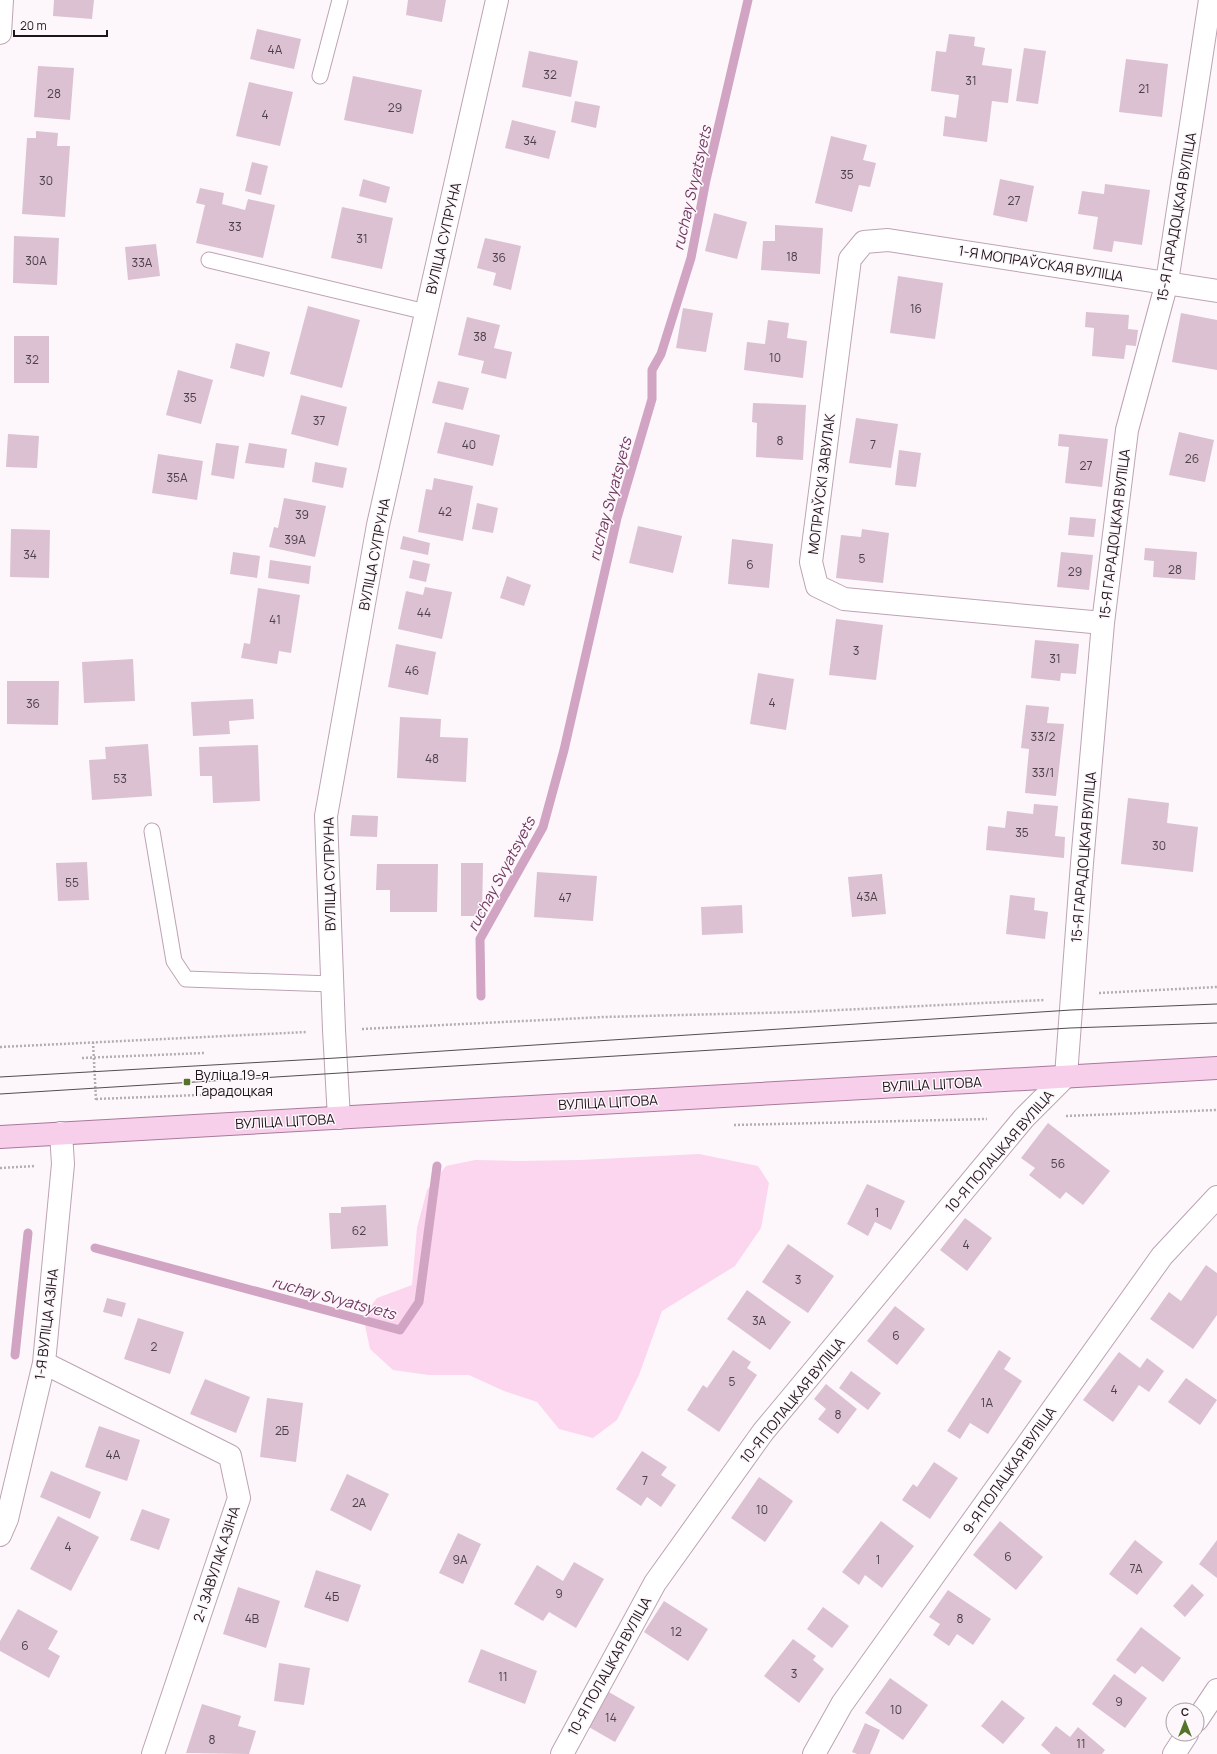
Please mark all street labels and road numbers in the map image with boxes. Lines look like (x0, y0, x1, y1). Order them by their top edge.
street label: 15-Я ГАРАДОЦКАЯ ВУЛІЦА (1152, 131, 1200, 303)
street label: ВУЛІЦА СУПРУНА (421, 180, 465, 296)
street label: 1-Я МОПРАЎСКАЯ ВУЛІЦА (957, 241, 1125, 285)
street label: МОПРАЎСКІ ЗАВУЛАК (803, 412, 839, 556)
street label: 15-Я ГАРАДОЦКАЯ ВУЛІЦА (1094, 447, 1134, 620)
street label: ВУЛІЦА СУПРУНА (354, 496, 394, 612)
street label: 15-Я ГАРАДОЦКАЯ ВУЛІЦА (1066, 770, 1100, 943)
street label: ВУЛІЦА СУПРУНА (319, 817, 339, 931)
street label: ВУЛІЦА ЦІТОВА (882, 1072, 983, 1096)
street label: 10-Я ПОЛАЦКАЯ ВУЛІЦА (941, 1086, 1058, 1216)
street label: ВУЛІЦА ЦІТОВА (558, 1090, 659, 1114)
street label: ВУЛІЦА ЦІТОВА (235, 1109, 336, 1133)
street label: 1-Я ВУЛІЦА АЗІНА (30, 1267, 62, 1381)
street label: 10-Я ПОЛАЦКАЯ ВУЛІЦА (735, 1333, 849, 1467)
street label: 9-Я ПОЛАЦКАЯ ВУЛІЦА (958, 1403, 1060, 1537)
street label: 2-І ЗАВУЛАК АЗІНА (188, 1503, 244, 1625)
street label: 10-Я ПОЛАЦКАЯ ВУЛІЦА (563, 1593, 655, 1739)

